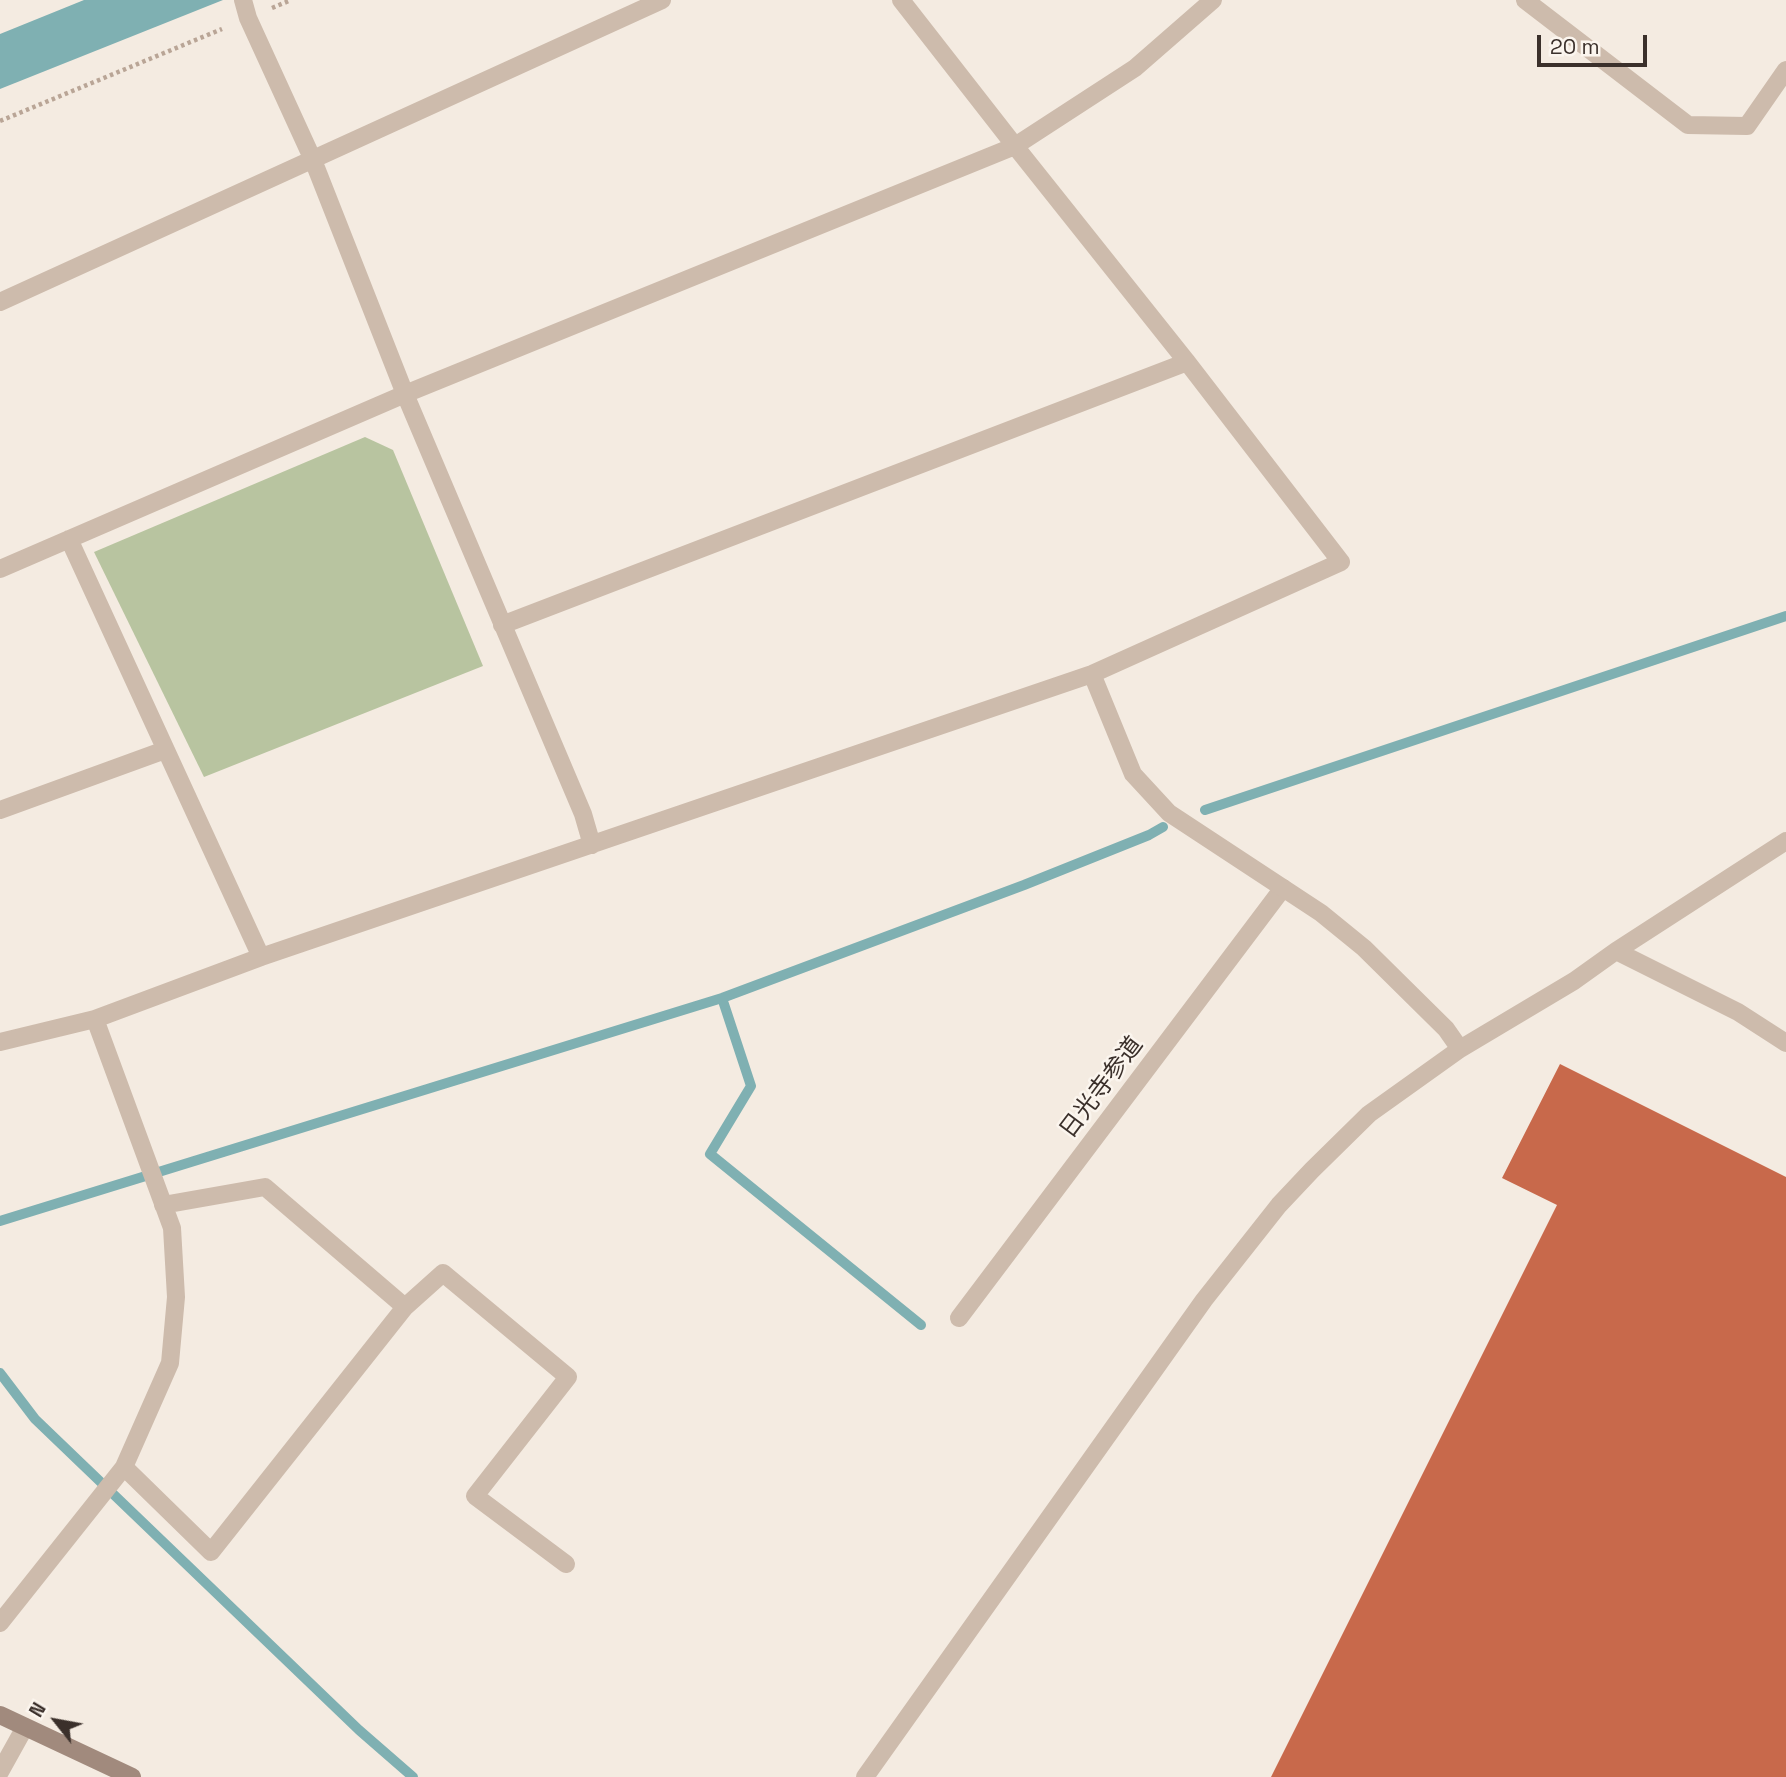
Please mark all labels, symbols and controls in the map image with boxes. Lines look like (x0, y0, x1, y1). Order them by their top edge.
scale bar (1541, 21, 1651, 65)
text: 20 m (1550, 33, 1600, 60)
street label: 日光寺参道 (1054, 1031, 1150, 1145)
north arrow (21, 1686, 91, 1756)
text: N (24, 1698, 52, 1722)

